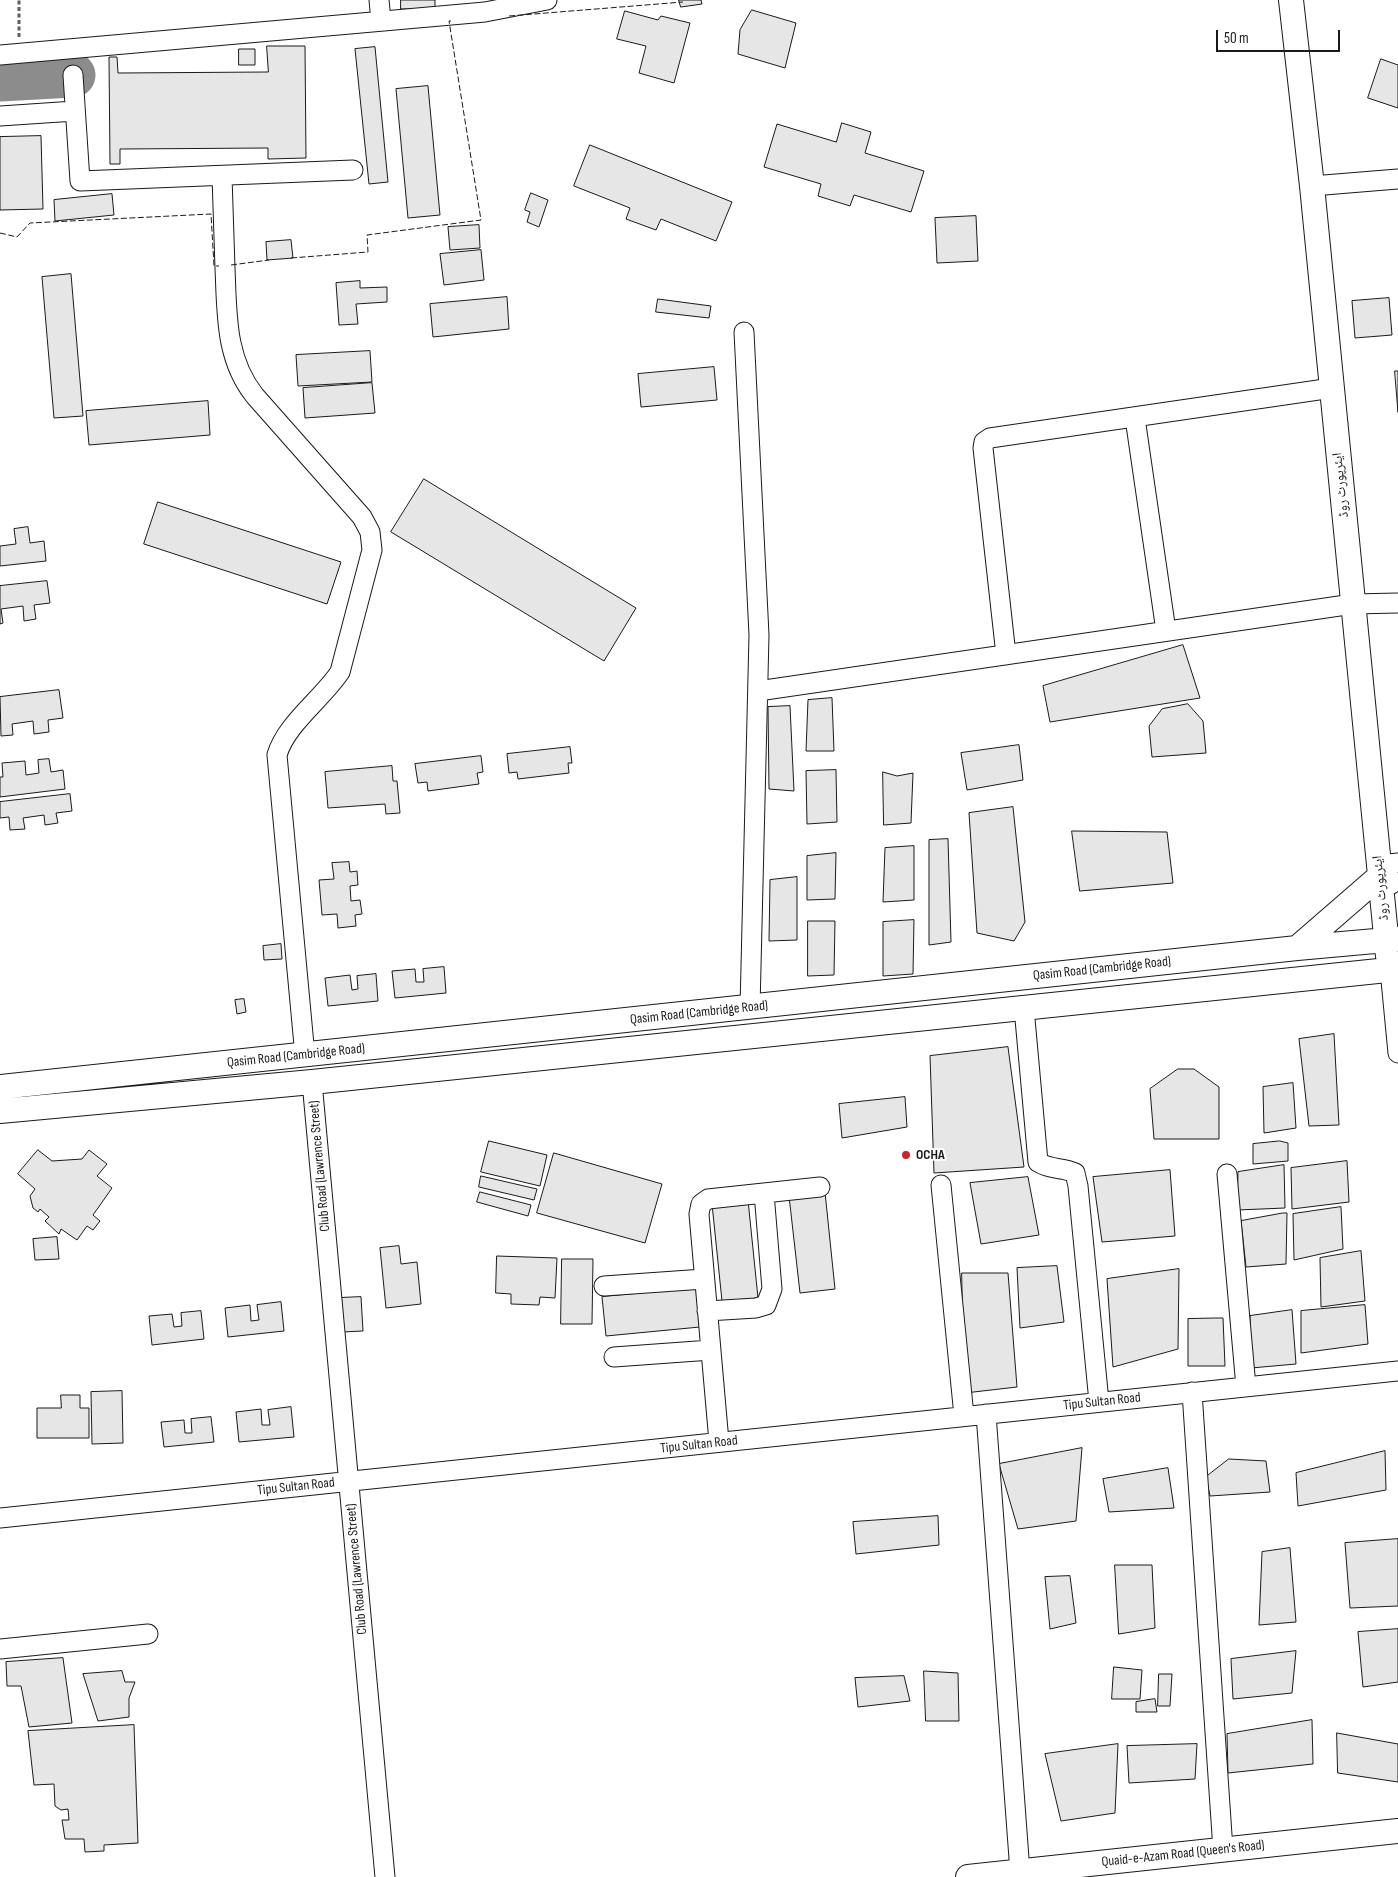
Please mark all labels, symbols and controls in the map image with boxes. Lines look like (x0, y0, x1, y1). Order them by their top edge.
scale bar (1218, 20, 1342, 52)
text: 50 m (1224, 29, 1249, 48)
street label: ایئرپورٹ روڈ (1329, 452, 1353, 518)
street label: ایئرپورٹ روڈ (1369, 855, 1393, 921)
street label: Qasim Road (Cambridge Road) (1032, 953, 1172, 985)
street label: Qasim Road (Cambridge Road) (629, 997, 769, 1029)
street label: Qasim Road (Cambridge Road) (226, 1040, 366, 1072)
street label: Club Road (Lawrence Street) (306, 1100, 334, 1232)
place label: OCHA (916, 1147, 945, 1163)
marker: OCHA (900, 1149, 912, 1161)
street label: Tipu Sultan Road (1062, 1390, 1142, 1414)
street label: Tipu Sultan Road (659, 1433, 739, 1457)
street label: Tipu Sultan Road (256, 1475, 336, 1499)
street label: Club Road (Lawrence Street) (343, 1503, 371, 1635)
street label: Quaid-e-Azam Road (Queen's Road) (1101, 1837, 1265, 1871)

